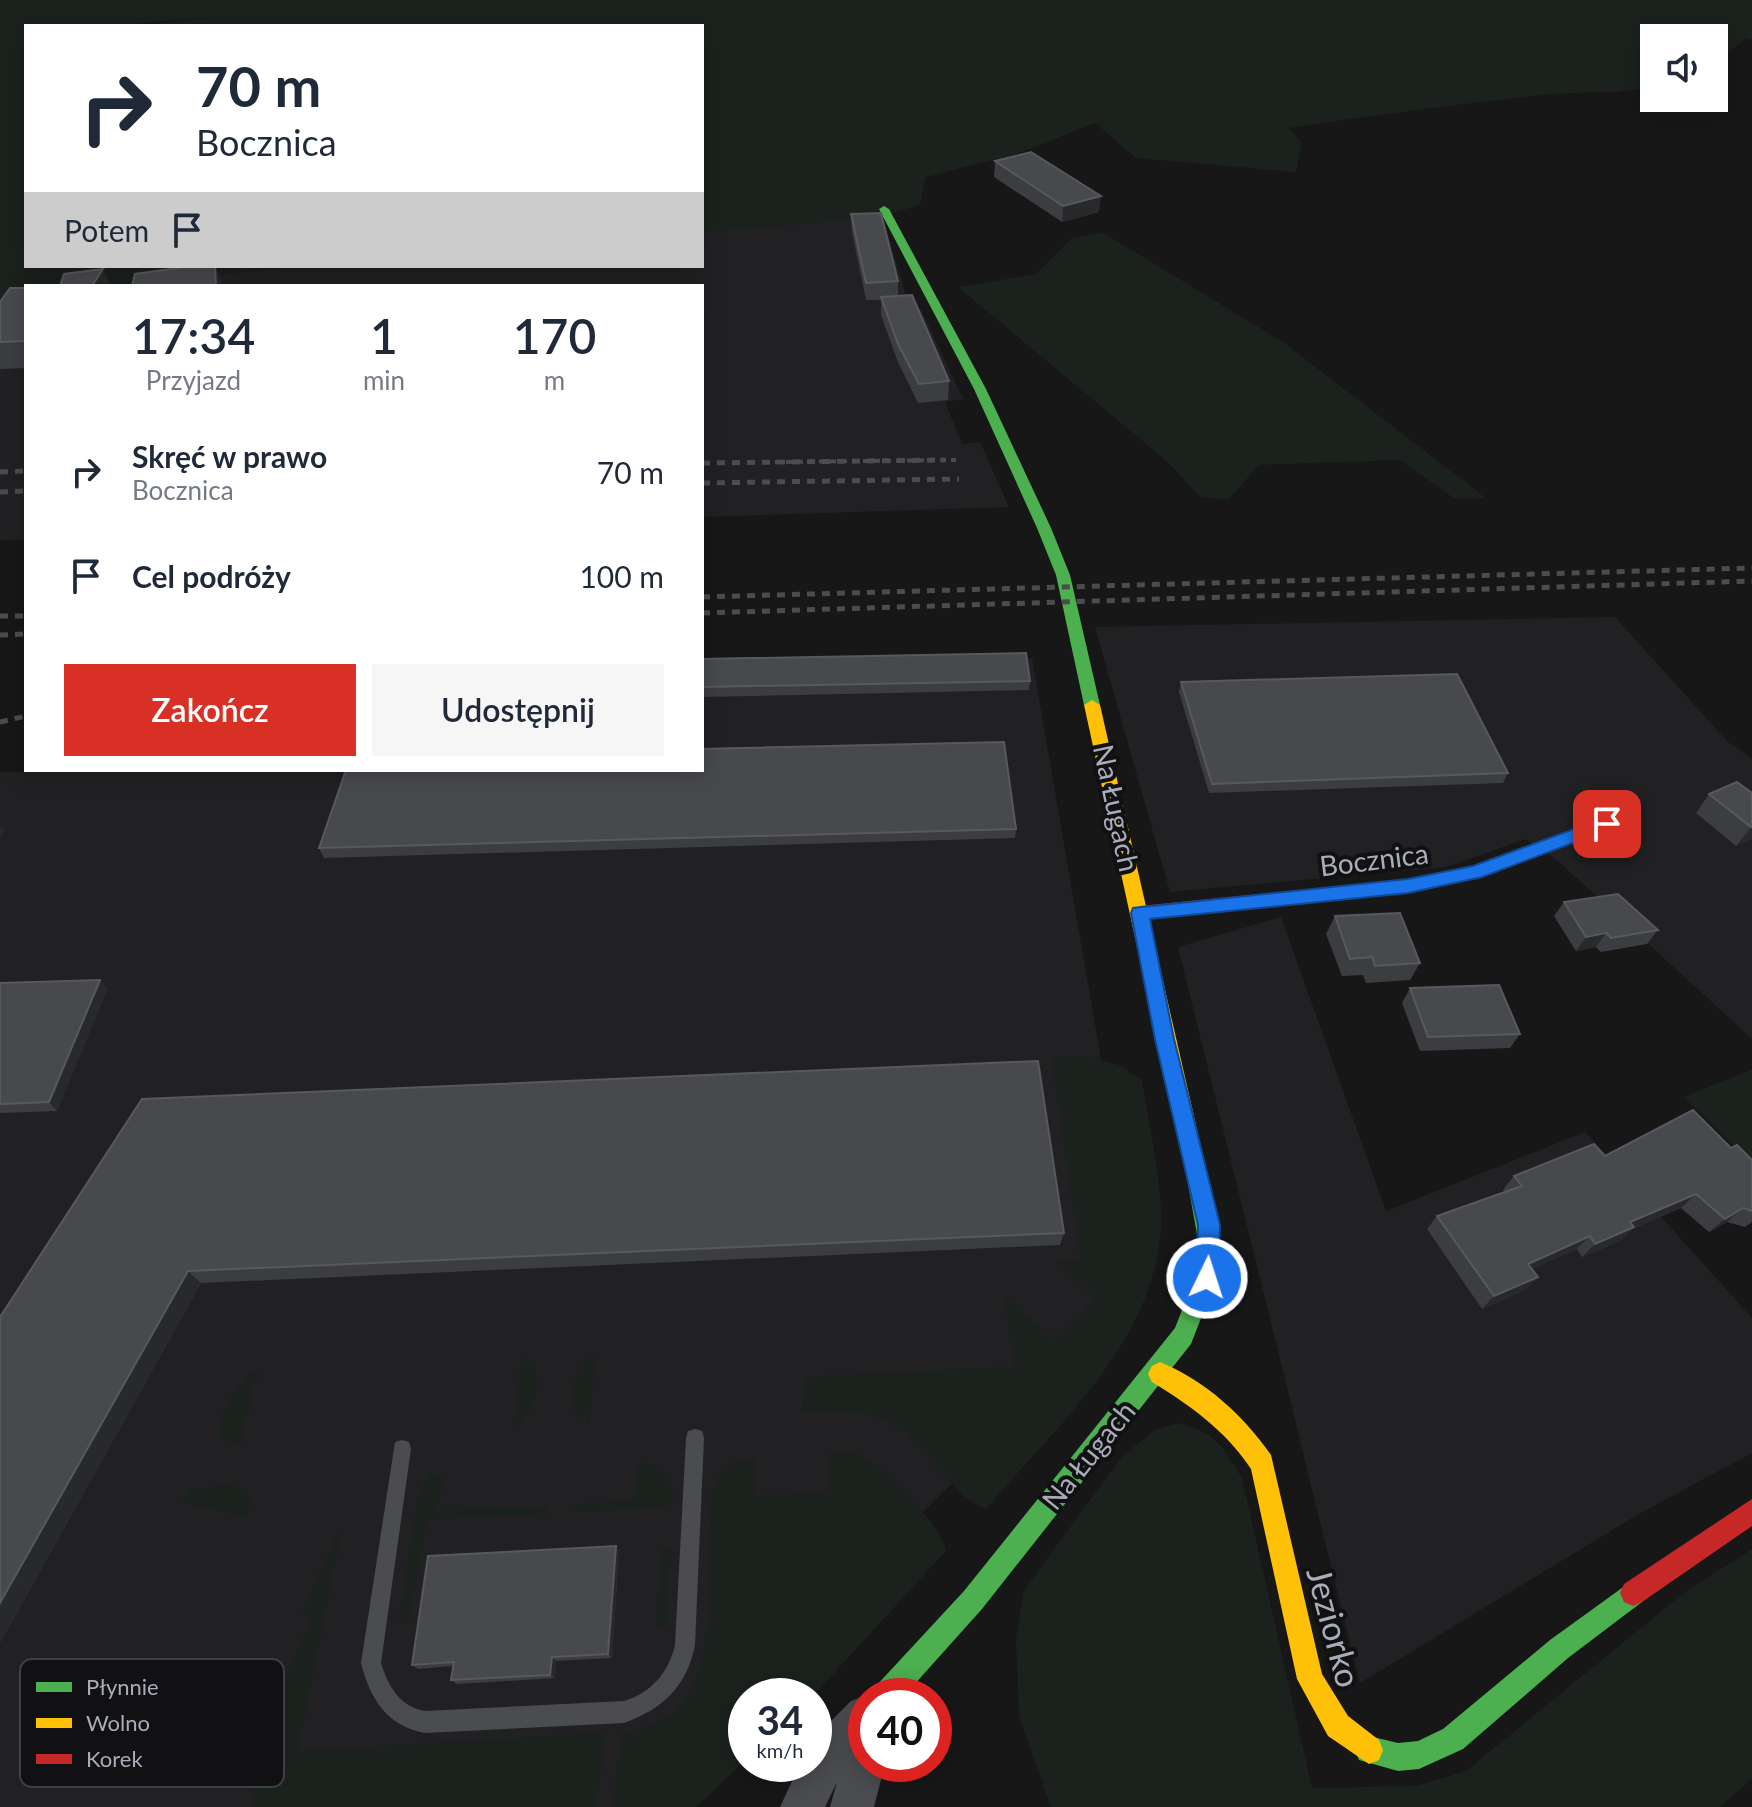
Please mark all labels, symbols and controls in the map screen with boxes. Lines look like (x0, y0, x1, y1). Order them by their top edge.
map controls (1640, 24, 1728, 112)
button: sound (1640, 24, 1728, 112)
text: 70 m (196, 52, 321, 119)
icon: right (64, 56, 168, 160)
text: Bocznica (196, 120, 337, 164)
icon: arrive (165, 208, 209, 252)
text: Potem (64, 212, 149, 248)
text: 17:34 (132, 307, 255, 364)
text: 1 (370, 307, 398, 364)
text: 170 (513, 307, 596, 364)
text: Przyjazd (146, 364, 241, 396)
text: min (363, 364, 405, 396)
text: m (544, 364, 565, 396)
text: Skręć w prawo (132, 438, 327, 474)
icon: right (64, 450, 108, 494)
text: 70 m (597, 454, 664, 490)
text: Bocznica (132, 474, 234, 506)
icon: arrive (64, 554, 108, 598)
text: Cel podróży (132, 558, 291, 594)
text: 100 m (579, 558, 664, 594)
button: Zakończ (64, 664, 356, 756)
button: Udostępnij (372, 664, 664, 756)
street label: Na Ługach (1087, 741, 1147, 875)
pin (1573, 790, 1641, 858)
icon: arrive (1585, 802, 1629, 846)
street label: Bocznica (1318, 835, 1430, 883)
position arrow (1165, 1236, 1249, 1320)
street label: Na Ługach (1034, 1394, 1142, 1516)
street label: Jeziorko (1299, 1563, 1371, 1691)
legend (20, 1659, 284, 1787)
text: Płynnie (86, 1673, 159, 1700)
speed limit sign: 40 (848, 1678, 952, 1782)
text: 34 (757, 1696, 803, 1744)
text: Wolno (86, 1709, 150, 1736)
text: km/h (757, 1738, 803, 1762)
text: Korek (86, 1745, 143, 1772)

